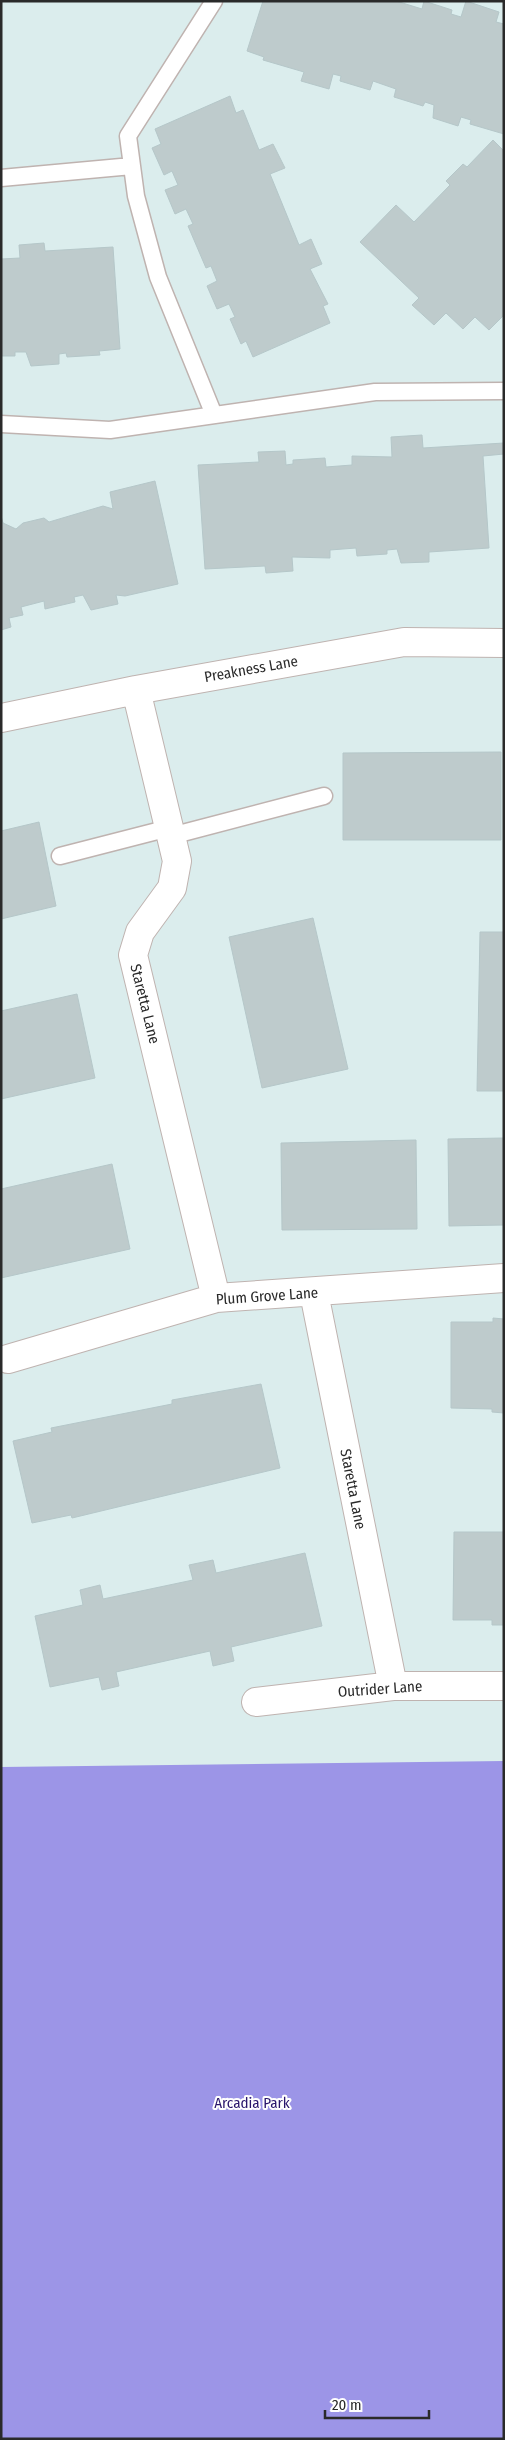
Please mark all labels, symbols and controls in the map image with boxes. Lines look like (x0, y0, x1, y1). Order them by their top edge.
street label: Preakness Lane (203, 652, 299, 686)
street label: Staretta Lane (126, 962, 164, 1046)
street label: Plum Grove Lane (215, 1283, 319, 1309)
street label: Staretta Lane (336, 1447, 370, 1531)
street label: Outrider Lane (337, 1677, 423, 1701)
park label: Arcadia Park (214, 2094, 290, 2112)
scale bar (325, 2388, 429, 2420)
text: 20 m (332, 2396, 362, 2414)

